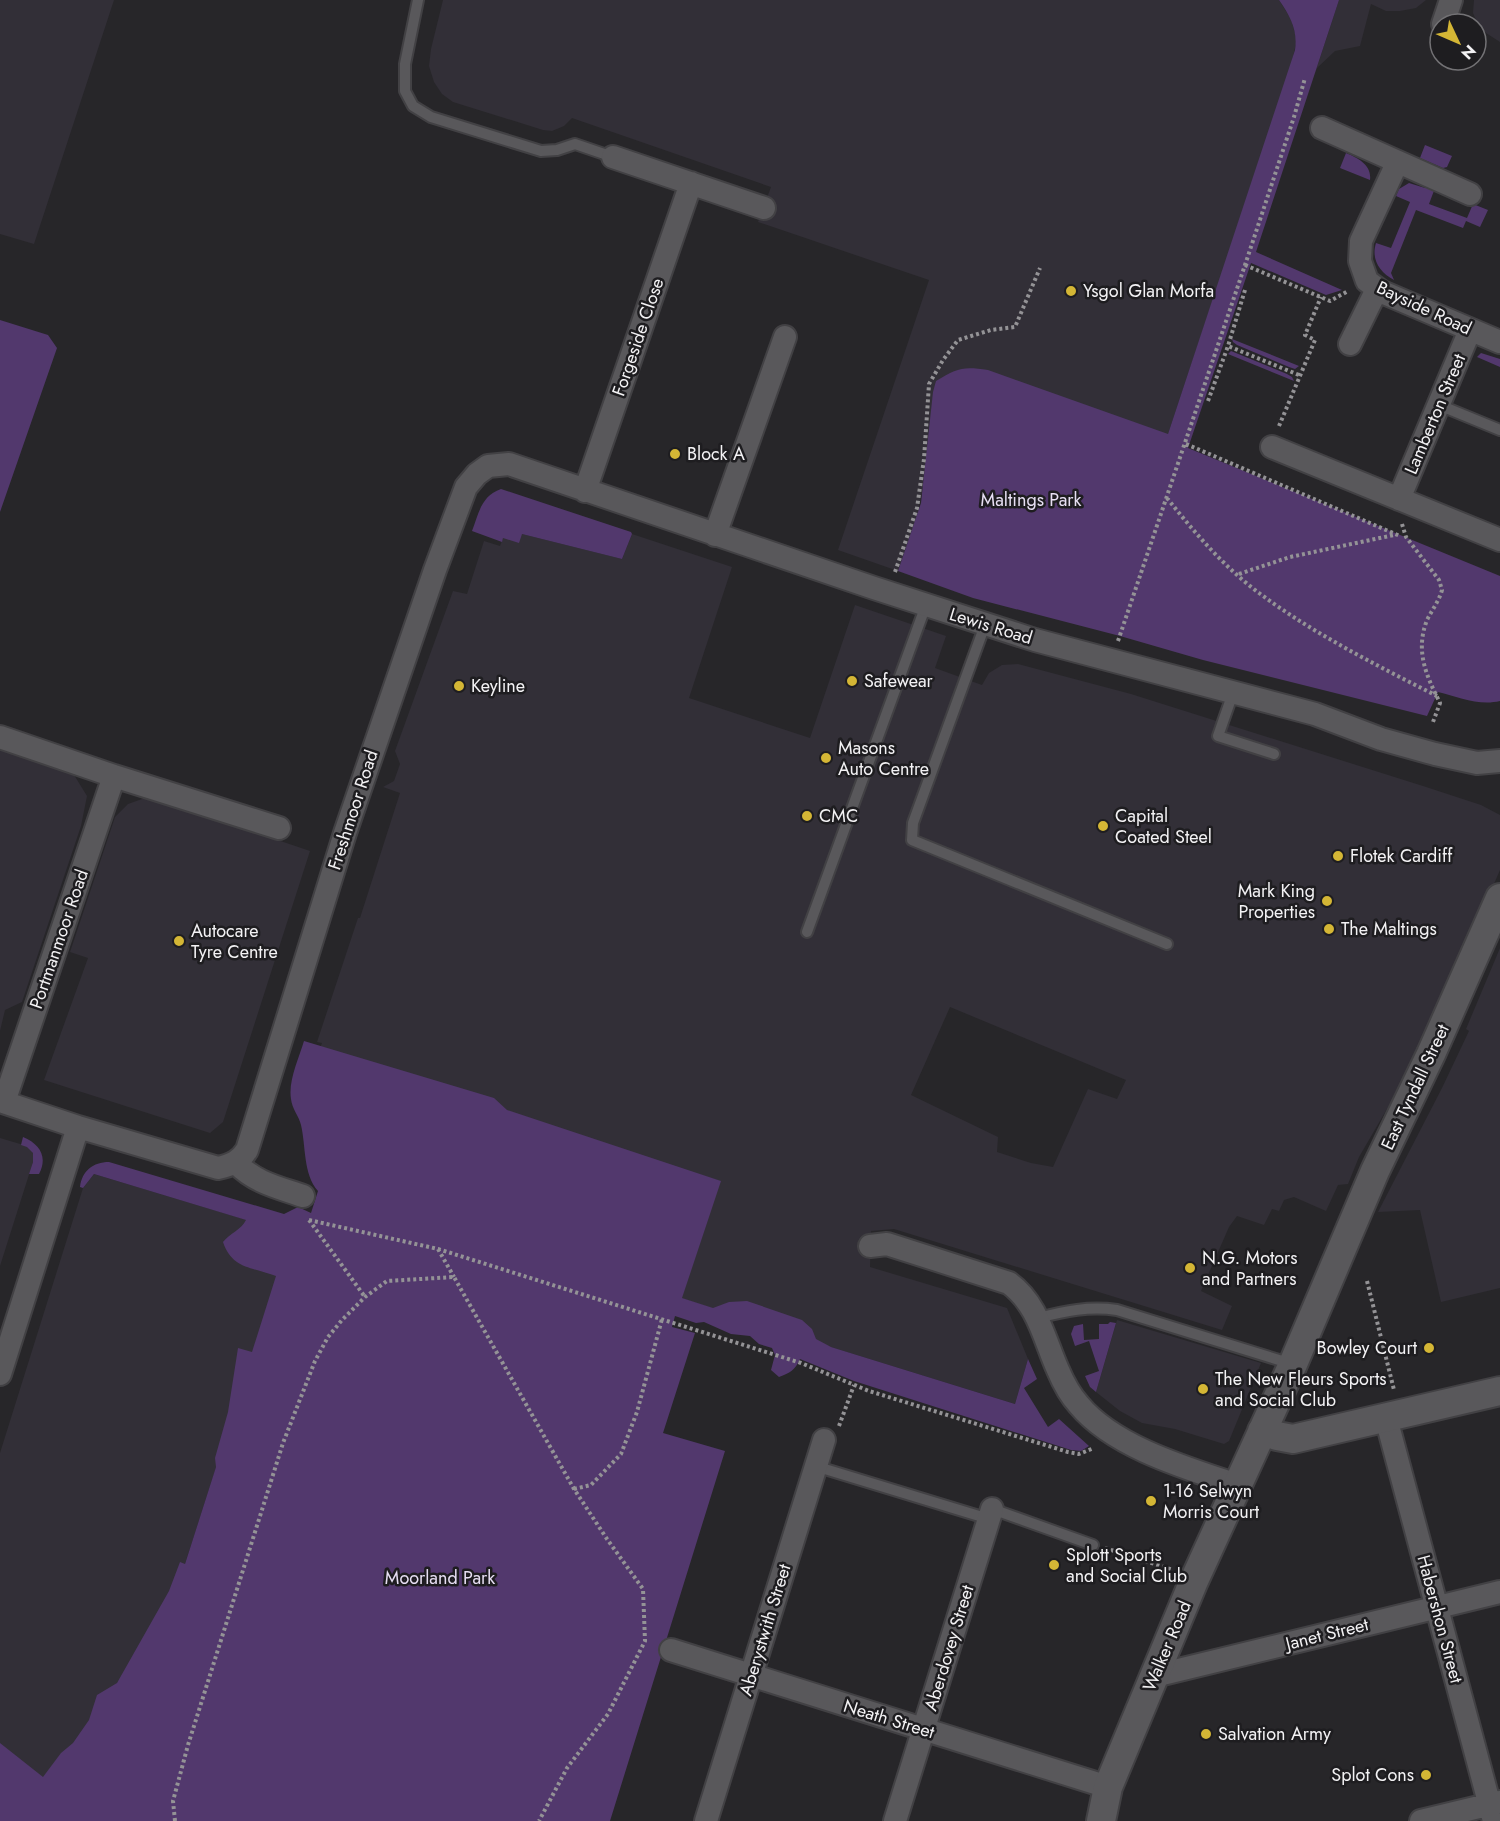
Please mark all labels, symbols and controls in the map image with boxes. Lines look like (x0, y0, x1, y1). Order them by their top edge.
north arrow (1428, 12, 1488, 72)
text: N (1456, 40, 1481, 65)
street label: Forgeside Close (606, 274, 670, 400)
street label: Bayside Road (1372, 275, 1476, 341)
place label: Ysgol Glan Morfa (1083, 278, 1214, 304)
marker: Ysgol Glan Morfa (1064, 284, 1078, 298)
street label: Lamberton Street (1398, 349, 1472, 478)
place label: Block A (687, 441, 745, 467)
marker: Block A (668, 447, 682, 461)
park label: Maltings Park (981, 487, 1081, 513)
street label: Lewis Road (946, 601, 1036, 651)
place label: Safewear (864, 668, 934, 694)
place label: Keyline (471, 673, 525, 699)
marker: Safewear (845, 674, 859, 688)
marker: Keyline (452, 679, 466, 693)
place label: Masons Auto Centre (838, 735, 929, 782)
street label: Freshmoor Road (321, 747, 385, 873)
marker: Masons Auto Centre (819, 751, 833, 765)
place label: CMC (819, 803, 858, 829)
place label: Capital Coated Steel (1115, 803, 1212, 850)
marker: CMC (800, 809, 814, 823)
marker: Capital Coated Steel (1096, 819, 1110, 833)
place label: Flotek Cardiff (1350, 843, 1453, 869)
marker: Flotek Cardiff (1331, 849, 1345, 863)
street label: Portmanmoor Road (23, 866, 95, 1012)
place label: Mark King Properties (1238, 878, 1315, 925)
marker: Mark King Properties (1320, 894, 1334, 908)
place label: The Maltings (1341, 916, 1437, 942)
place label: Autocare Tyre Centre (191, 918, 278, 965)
marker: The Maltings (1322, 922, 1336, 936)
marker: Autocare Tyre Centre (172, 934, 186, 948)
street label: East Tyndall Street (1374, 1019, 1456, 1154)
place label: N.G. Motors and Partners (1202, 1245, 1298, 1292)
marker: N.G. Motors and Partners (1183, 1261, 1197, 1275)
place label: Bowley Court (1317, 1335, 1418, 1361)
marker: Bowley Court (1422, 1341, 1436, 1355)
place label: The New Fleurs Sports and Social Club (1215, 1366, 1386, 1413)
marker: The New Fleurs Sports and Social Club (1196, 1382, 1210, 1396)
place label: 1-16 Selwyn Morris Court (1163, 1478, 1260, 1525)
marker: 1-16 Selwyn Morris Court (1144, 1494, 1158, 1508)
place label: Splott Sports and Social Club (1066, 1542, 1187, 1589)
street label: Habershon Street (1410, 1552, 1470, 1687)
marker: Splott Sports and Social Club (1047, 1558, 1061, 1572)
street label: Aberystwith Street (733, 1560, 798, 1699)
park label: Moorland Park (385, 1565, 495, 1591)
street label: Aberdovey Street (918, 1581, 981, 1714)
street label: Walker Road (1136, 1597, 1198, 1695)
street label: Janet Street (1281, 1611, 1372, 1657)
street label: Neath Street (840, 1693, 938, 1745)
place label: Salvation Army (1218, 1721, 1331, 1747)
marker: Salvation Army (1199, 1727, 1213, 1741)
place label: Splot Cons (1331, 1762, 1414, 1788)
marker: Splot Cons (1419, 1768, 1433, 1782)

